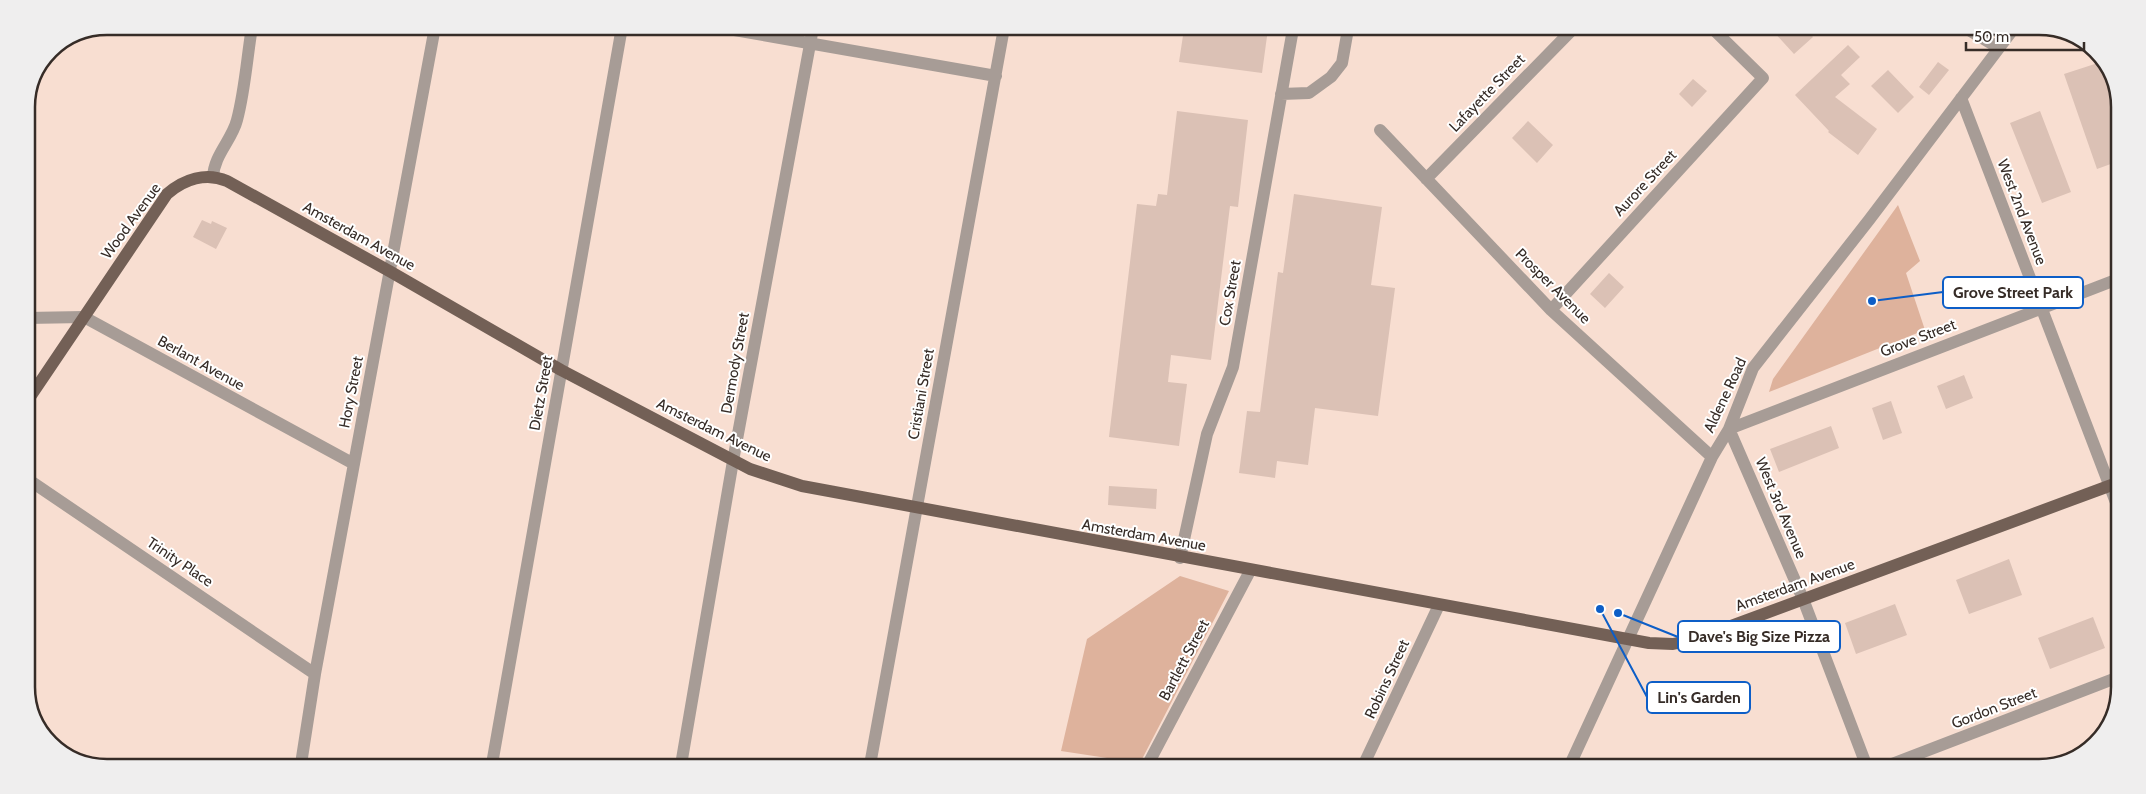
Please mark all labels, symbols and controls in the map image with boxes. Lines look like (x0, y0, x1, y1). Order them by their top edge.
scale bar (1966, 20, 2084, 52)
text: 50 m (1974, 28, 2009, 46)
street label: Lafayette Street (1445, 50, 1529, 136)
street label: Aurore Street (1610, 146, 1680, 220)
street label: West 2nd Avenue (1994, 157, 2050, 268)
street label: Wood Avenue (97, 179, 165, 262)
street label: Amsterdam Avenue (300, 198, 418, 274)
street label: Prosper Avenue (1512, 245, 1595, 328)
street label: Cox Street (1215, 259, 1245, 327)
callout: Grove Street Park (1943, 277, 2083, 308)
text: Grove Street Park (1953, 283, 2073, 302)
street label: Dermody Street (717, 311, 753, 415)
street label: Grove Street (1878, 315, 1958, 361)
street label: Berlant Avenue (154, 332, 248, 394)
street label: Cristiani Street (904, 347, 938, 441)
street label: Dietz Street (526, 354, 556, 432)
street label: Hory Street (335, 355, 367, 429)
street label: Aldene Road (1700, 355, 1750, 435)
street label: Amsterdam Avenue (654, 394, 775, 466)
street label: West 3rd Avenue (1752, 455, 1810, 561)
street label: Amsterdam Avenue (1081, 515, 1208, 555)
street label: Trinity Place (144, 533, 217, 591)
street label: Amsterdam Avenue (1733, 555, 1857, 615)
street label: Bartlett Street (1155, 616, 1213, 704)
callout: Dave's Big Size Pizza (1678, 621, 1840, 652)
text: Dave's Big Size Pizza (1688, 627, 1830, 646)
street label: Robins Street (1361, 637, 1413, 721)
callout: Lin's Garden (1647, 682, 1750, 713)
street label: Gordon Street (1949, 684, 2039, 732)
text: Lin's Garden (1657, 688, 1741, 707)

